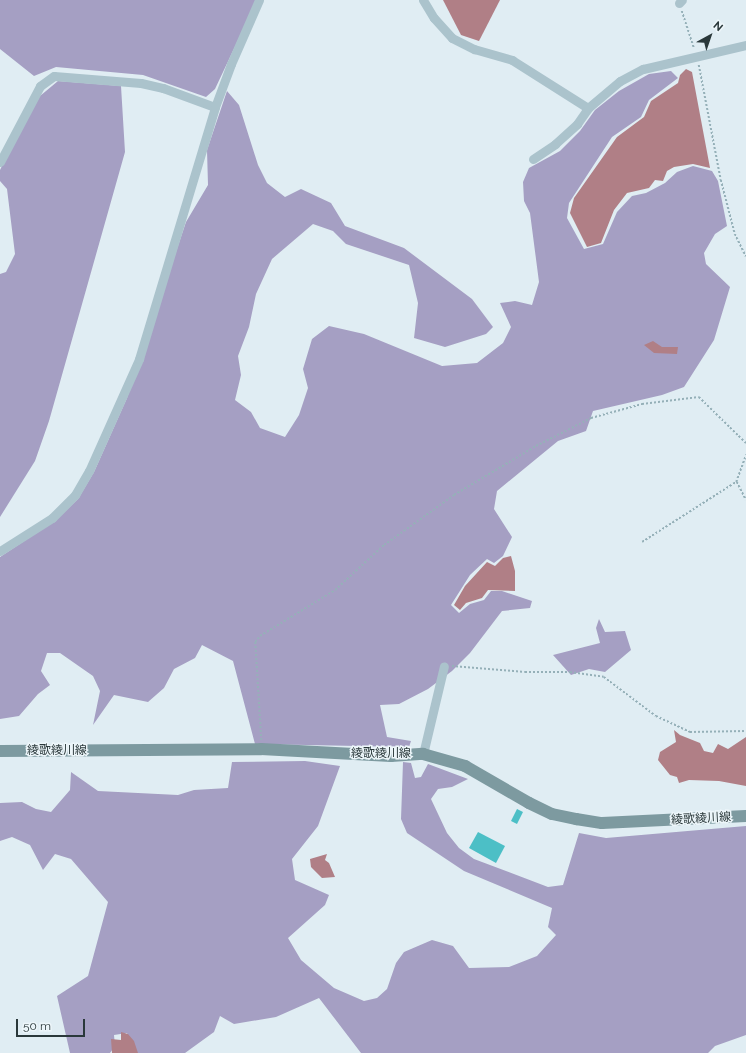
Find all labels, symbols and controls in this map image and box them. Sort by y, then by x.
north arrow [690,16,730,56]
text: N [711,19,725,34]
street label: 綾歌綾川線 [27,744,87,758]
street label: 綾歌綾川線 [351,747,411,761]
street label: 綾歌綾川線 [671,810,731,828]
scale bar [18,1011,87,1037]
text: 50 m [23,1019,51,1033]

